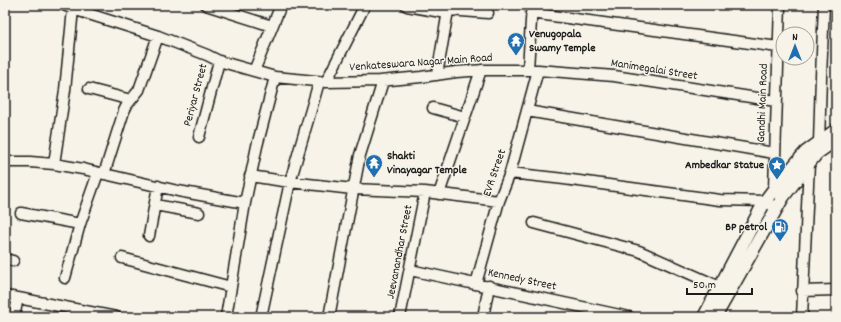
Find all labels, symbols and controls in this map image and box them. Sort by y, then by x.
place label: Venugopala Swamy Temple [529,26,596,57]
north arrow [775,26,815,66]
text: N [792,30,798,46]
temple icon: Venugopala Swamy Temple [506,31,526,56]
street label: Venkateswara Nagar Main Road [349,50,493,76]
street label: Manimegalai Street [610,55,699,85]
street label: Periyar Street [179,61,213,128]
street label: Gandhi Main Road [753,63,773,143]
street label: EVR Street [479,147,511,199]
place label: Shakti Vinayagar Temple [387,148,467,179]
temple icon: Shakti Vinayagar Temple [364,153,384,178]
place icon: Ambedkar Statue [767,155,787,180]
place label: Ambedkar Statue [685,157,765,174]
street label: Jeevanandhar Street [383,203,418,300]
fuel station icon: BP petrol [770,217,790,242]
place label: BP petrol [725,219,767,236]
street label: Kennedy Street [486,264,558,296]
scale bar [687,270,752,296]
text: 50 m [693,277,716,294]

